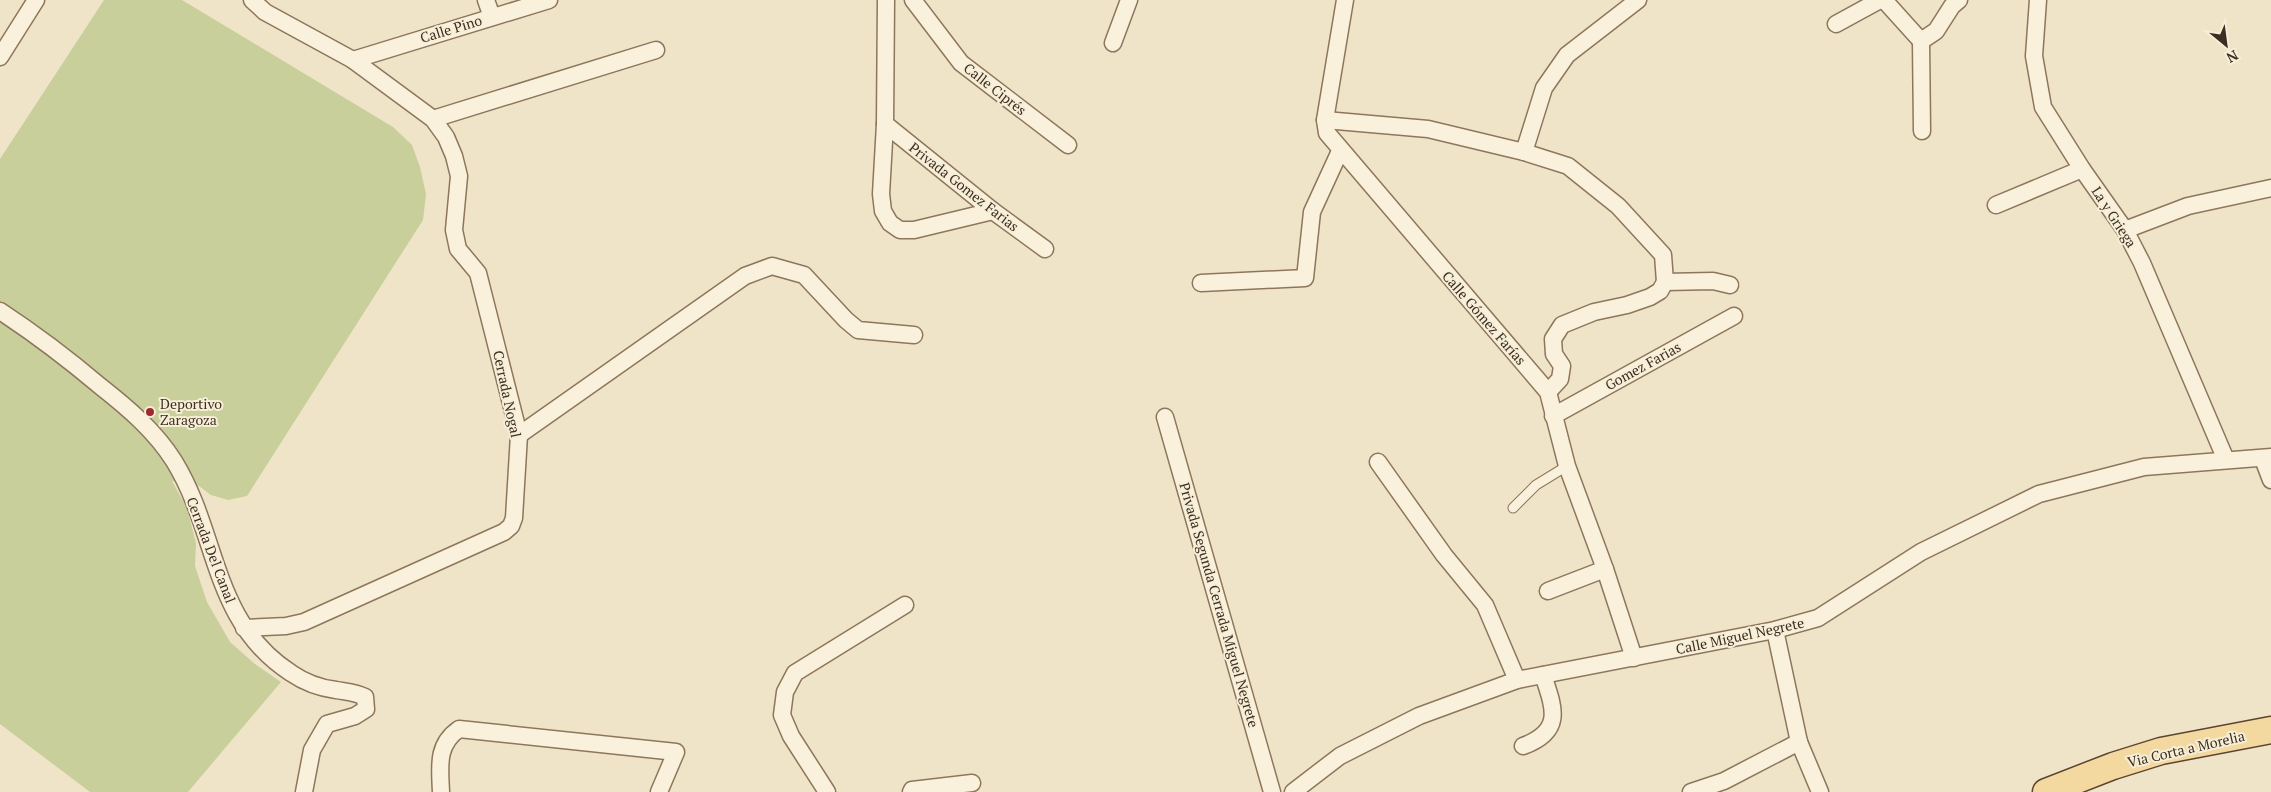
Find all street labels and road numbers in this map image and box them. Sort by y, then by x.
street label: Calle Pino [418,10,484,47]
street label: Calle Ciprés [960,58,1031,119]
street label: Privada Gomez Farias [906,138,1023,235]
street label: La y Griega [2088,182,2141,251]
street label: Calle Gómez Farías [1438,267,1531,369]
street label: Gomez Farias [1601,337,1684,394]
street label: Cerrada Nogal [489,349,526,439]
street label: Privada Segunda Cerrada Miguel Negrete [1175,480,1264,730]
street label: Cerrada Del Canal [183,494,240,606]
street label: Calle Miguel Negrete [1674,613,1806,658]
street label: Via Corta a Morelia [2125,726,2246,771]

